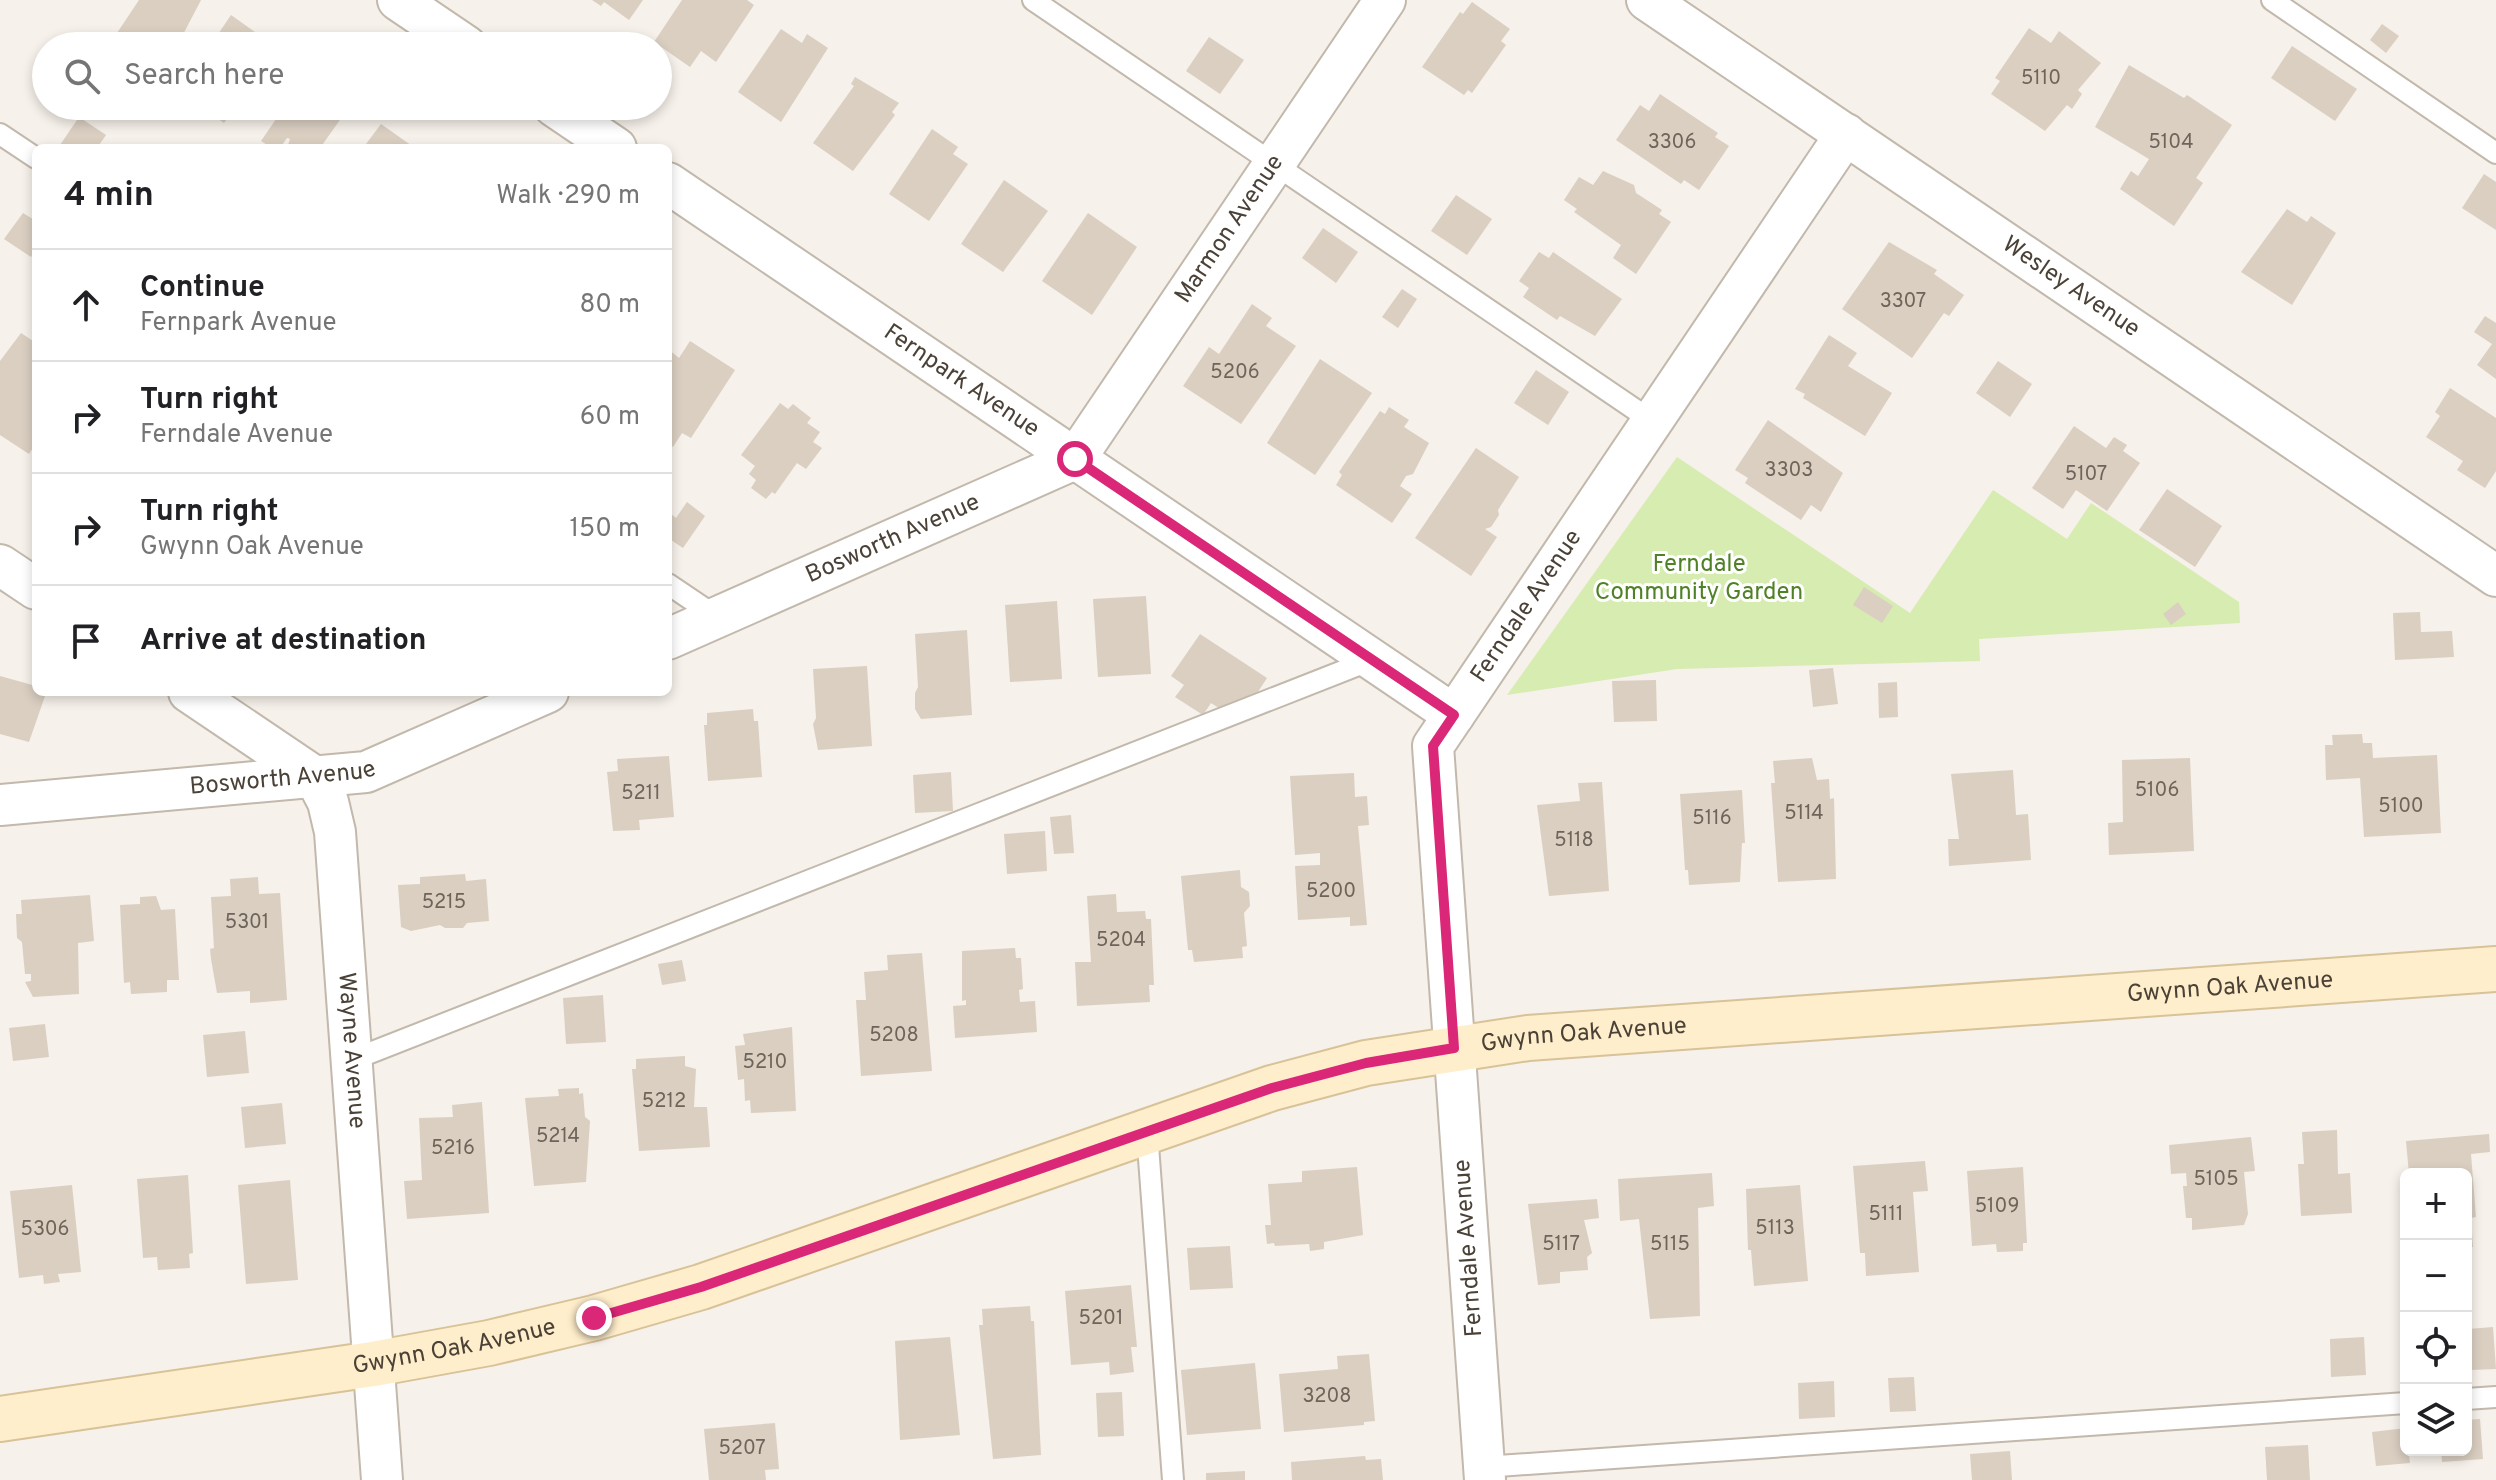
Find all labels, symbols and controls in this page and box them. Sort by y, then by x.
search box [32,32,672,120]
icon: search [60,54,104,98]
text: Search here [124,58,284,95]
house number: 5110 [2021,66,2061,92]
house number: 3306 [1648,130,1696,156]
house number: 5104 [2148,130,2194,156]
street label: Marmon Avenue [1169,149,1291,310]
text: 4 min [64,175,154,218]
text: Walk · 290 m [496,180,640,213]
street label: Wesley Avenue [1996,230,2145,345]
text: Continue [140,270,265,307]
icon: ahead [64,283,108,327]
text: 80 m [580,289,640,322]
house number: 3307 [1880,289,1926,315]
text: Fernpark Avenue [140,307,337,340]
street label: Fernpark Avenue [878,318,1045,445]
house number: 5206 [1210,360,1260,386]
text: Turn right [140,382,278,419]
icon: right [64,395,108,439]
text: 60 m [580,401,640,434]
text: Ferndale Avenue [140,419,333,452]
route start [1057,441,1093,477]
house number: 3303 [1765,458,1813,484]
house number: 5107 [2065,462,2107,488]
street label: Bosworth Avenue [801,488,985,591]
text: Turn right [140,494,278,531]
icon: right [64,507,108,551]
text: 150 m [569,513,640,546]
street label: Ferndale Avenue [1465,524,1589,689]
text: Gwynn Oak Avenue [140,531,364,564]
park label: Ferndale Community Garden [1595,550,1803,608]
icon: arrive [64,619,108,663]
text: Arrive at destination [140,623,426,660]
street label: Bosworth Avenue [188,754,381,803]
house number: 5106 [2135,778,2179,804]
house number: 5211 [621,781,661,807]
house number: 5100 [2378,794,2424,820]
house number: 5114 [1784,801,1824,827]
house number: 5116 [1692,806,1732,832]
house number: 5118 [1554,828,1594,854]
house number: 5200 [1306,879,1356,905]
house number: 5215 [422,890,466,916]
house number: 5301 [225,910,269,936]
house number: 5204 [1096,928,1146,954]
street label: Gwynn Oak Avenue [2126,966,2334,1010]
street label: Wayne Avenue [330,971,371,1130]
street label: Gwynn Oak Avenue [1479,1012,1688,1060]
house number: 5208 [869,1023,919,1049]
house number: 5210 [743,1050,787,1076]
house number: 5212 [642,1089,686,1115]
house number: 5214 [536,1124,580,1150]
house number: 5216 [431,1136,475,1162]
street label: Ferndale Avenue [1448,1158,1490,1338]
house number: 5105 [2193,1167,2239,1193]
map controls [2400,1168,2472,1456]
button: + [2400,1168,2472,1240]
house number: 5109 [1975,1194,2019,1220]
house number: 5111 [1869,1202,1903,1228]
house number: 5113 [1755,1216,1795,1242]
house number: 5306 [20,1217,70,1243]
house number: 5117 [1542,1232,1580,1258]
house number: 5115 [1650,1232,1690,1258]
button: − [2400,1240,2472,1312]
route end [576,1300,612,1336]
house number: 5201 [1079,1306,1123,1332]
button: locate [2400,1312,2472,1384]
street label: Gwynn Oak Avenue [351,1313,559,1382]
house number: 3208 [1303,1384,1351,1410]
button: layers [2400,1384,2472,1456]
house number: 5207 [718,1436,766,1462]

